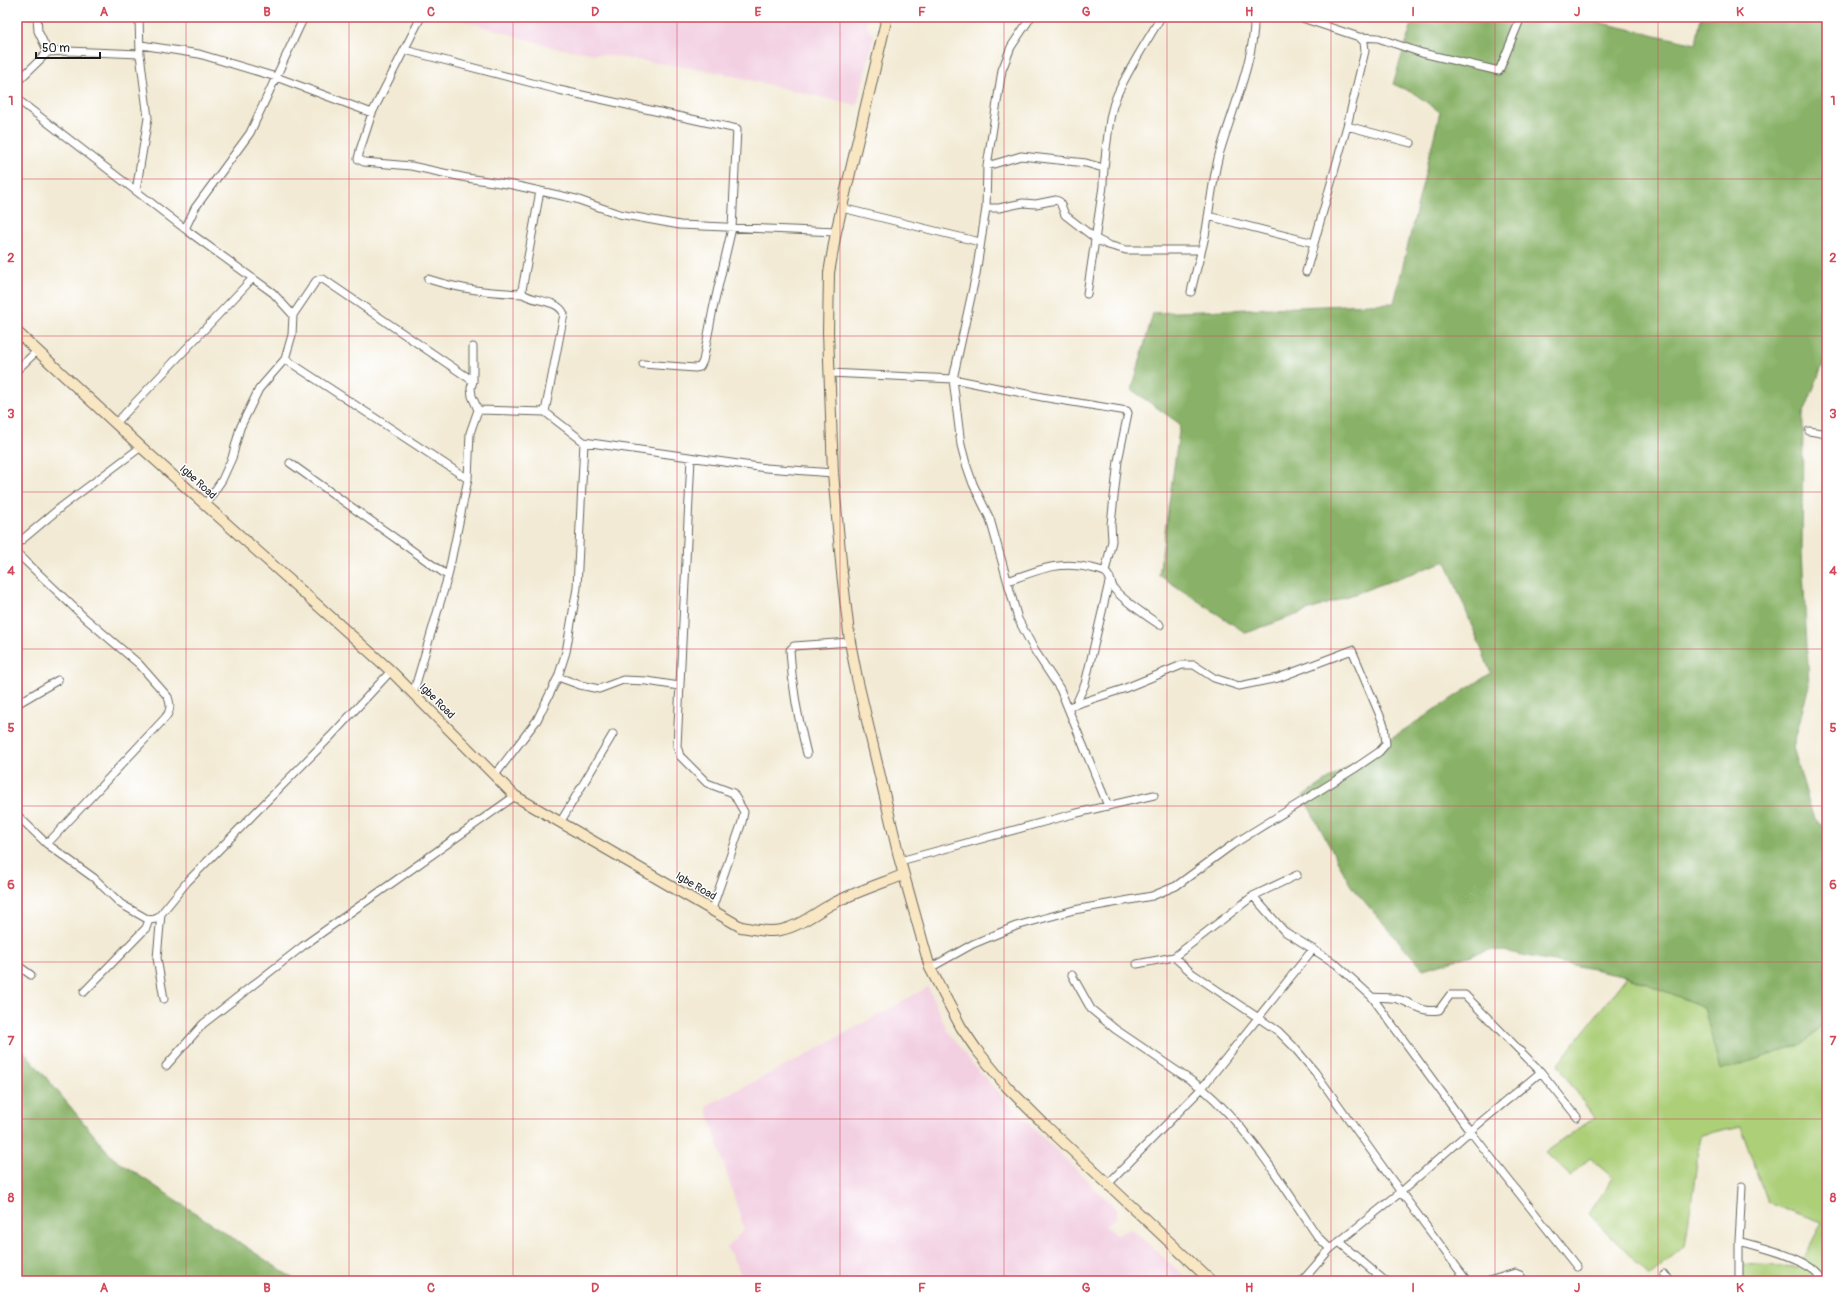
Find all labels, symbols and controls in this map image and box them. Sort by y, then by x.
text: A [100,4,109,20]
text: B [263,4,271,20]
text: C [427,4,435,20]
text: D [591,4,599,20]
text: E [755,4,762,20]
text: F [918,4,926,20]
text: G [1082,4,1091,20]
text: H [1245,4,1253,20]
text: I [1411,4,1415,20]
text: J [1574,4,1580,20]
text: K [1736,4,1744,20]
scale bar [36,34,100,60]
text: 50 m [42,41,70,56]
text: 1 [8,93,14,109]
text: 1 [1830,93,1836,109]
text: 2 [7,250,15,266]
text: 2 [1829,250,1837,266]
text: 3 [7,406,15,422]
text: 3 [1829,406,1837,422]
street label: Igbe Road [177,462,219,502]
text: 4 [7,563,15,579]
text: 4 [1829,563,1837,579]
street label: Igbe Road [417,681,457,721]
text: 5 [7,720,15,736]
text: 5 [1829,720,1837,736]
street label: Igbe Road [673,869,719,903]
text: 6 [7,877,15,893]
text: 6 [1829,877,1837,893]
text: 7 [8,1033,15,1049]
text: 7 [1830,1033,1837,1049]
text: 8 [8,1190,15,1206]
text: 8 [1830,1190,1837,1206]
text: A [100,1280,109,1296]
text: B [263,1280,271,1296]
text: C [427,1280,435,1296]
text: D [591,1280,599,1296]
text: E [755,1280,762,1296]
text: F [918,1280,926,1296]
text: G [1082,1280,1091,1296]
text: H [1245,1280,1253,1296]
text: I [1411,1280,1415,1296]
text: J [1574,1280,1580,1296]
text: K [1736,1280,1744,1296]

